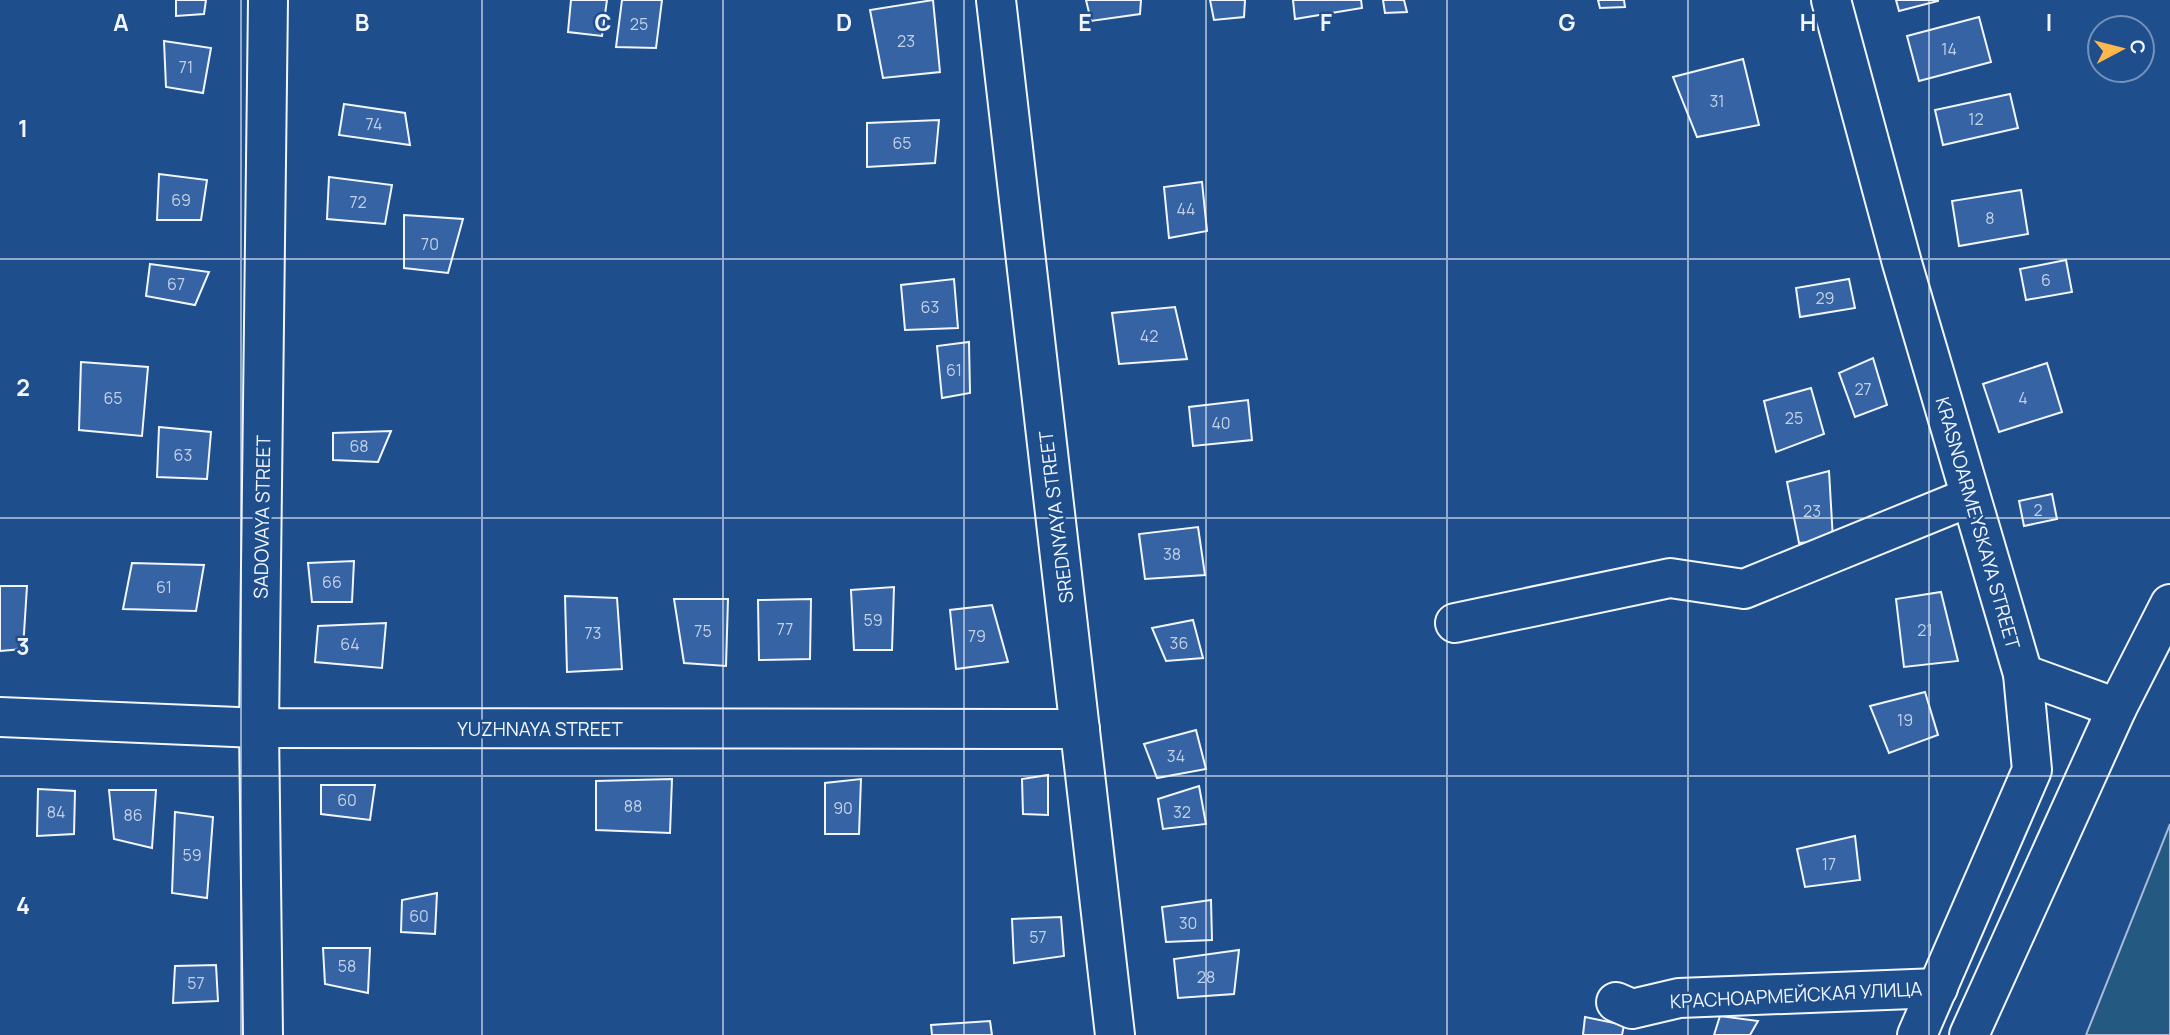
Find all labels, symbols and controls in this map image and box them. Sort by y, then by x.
text: A [113,6,129,38]
text: B [355,6,369,38]
text: C [595,6,612,38]
text: D [836,6,852,38]
text: E [1078,6,1092,38]
text: F [1320,6,1332,38]
text: G [1559,6,1576,38]
text: H [1800,6,1816,38]
text: I [2046,6,2052,38]
house number: 25 [630,13,648,35]
north arrow [2086,14,2156,84]
house number: 23 [897,30,915,52]
house number: 14 [1941,38,1957,60]
text: С [2124,38,2152,55]
house number: 71 [179,56,193,78]
house number: 31 [1709,90,1725,112]
house number: 12 [1968,108,1984,130]
text: 1 [18,112,28,144]
house number: 74 [366,113,382,135]
house number: 65 [892,132,912,154]
house number: 69 [171,189,191,211]
house number: 72 [349,191,367,213]
house number: 44 [1176,198,1196,220]
house number: 8 [1985,207,1995,229]
house number: 70 [421,233,439,255]
house number: 6 [2041,269,2051,291]
house number: 67 [167,273,185,295]
house number: 29 [1815,287,1835,309]
house number: 63 [921,296,939,318]
house number: 42 [1140,325,1158,347]
house number: 61 [946,359,962,381]
text: 2 [16,371,30,403]
house number: 27 [1854,378,1872,400]
house number: 65 [103,387,123,409]
house number: 4 [2018,387,2028,409]
street label: KRASNOARMEYSKAYA STREET [1930,394,2027,653]
house number: 25 [1785,407,1803,429]
house number: 40 [1211,412,1231,434]
street label: SREDNYAYA STREET [1032,429,1079,605]
street label: SADOVAYA STREET [248,434,276,599]
house number: 68 [349,435,369,457]
house number: 63 [174,444,192,466]
house number: 2 [2033,499,2043,521]
house number: 23 [1803,500,1821,522]
house number: 38 [1163,543,1181,565]
house number: 66 [322,571,342,593]
house number: 61 [156,576,172,598]
house number: 59 [863,609,883,631]
house number: 77 [777,618,793,640]
house number: 21 [1917,619,1933,641]
house number: 75 [694,620,712,642]
house number: 73 [585,622,601,644]
house number: 79 [968,625,986,647]
text: 3 [16,630,30,662]
house number: 36 [1170,632,1188,654]
house number: 64 [340,633,360,655]
house number: 19 [1897,709,1913,731]
street label: YUZHNAYA STREET [457,716,623,742]
house number: 34 [1167,745,1185,767]
house number: 60 [337,789,357,811]
house number: 88 [624,795,642,817]
house number: 90 [833,797,853,819]
house number: 84 [47,801,65,823]
house number: 32 [1173,801,1191,823]
house number: 86 [123,804,143,826]
house number: 59 [182,844,202,866]
house number: 17 [1822,853,1836,875]
text: 4 [16,889,30,921]
house number: 60 [409,905,429,927]
house number: 30 [1179,912,1197,934]
house number: 57 [1029,926,1047,948]
house number: 58 [338,955,356,977]
house number: 28 [1197,966,1215,988]
house number: 57 [187,972,205,994]
street label: КРАСНОАРМЕЙСКАЯ УЛИЦА [1669,975,1923,1015]

